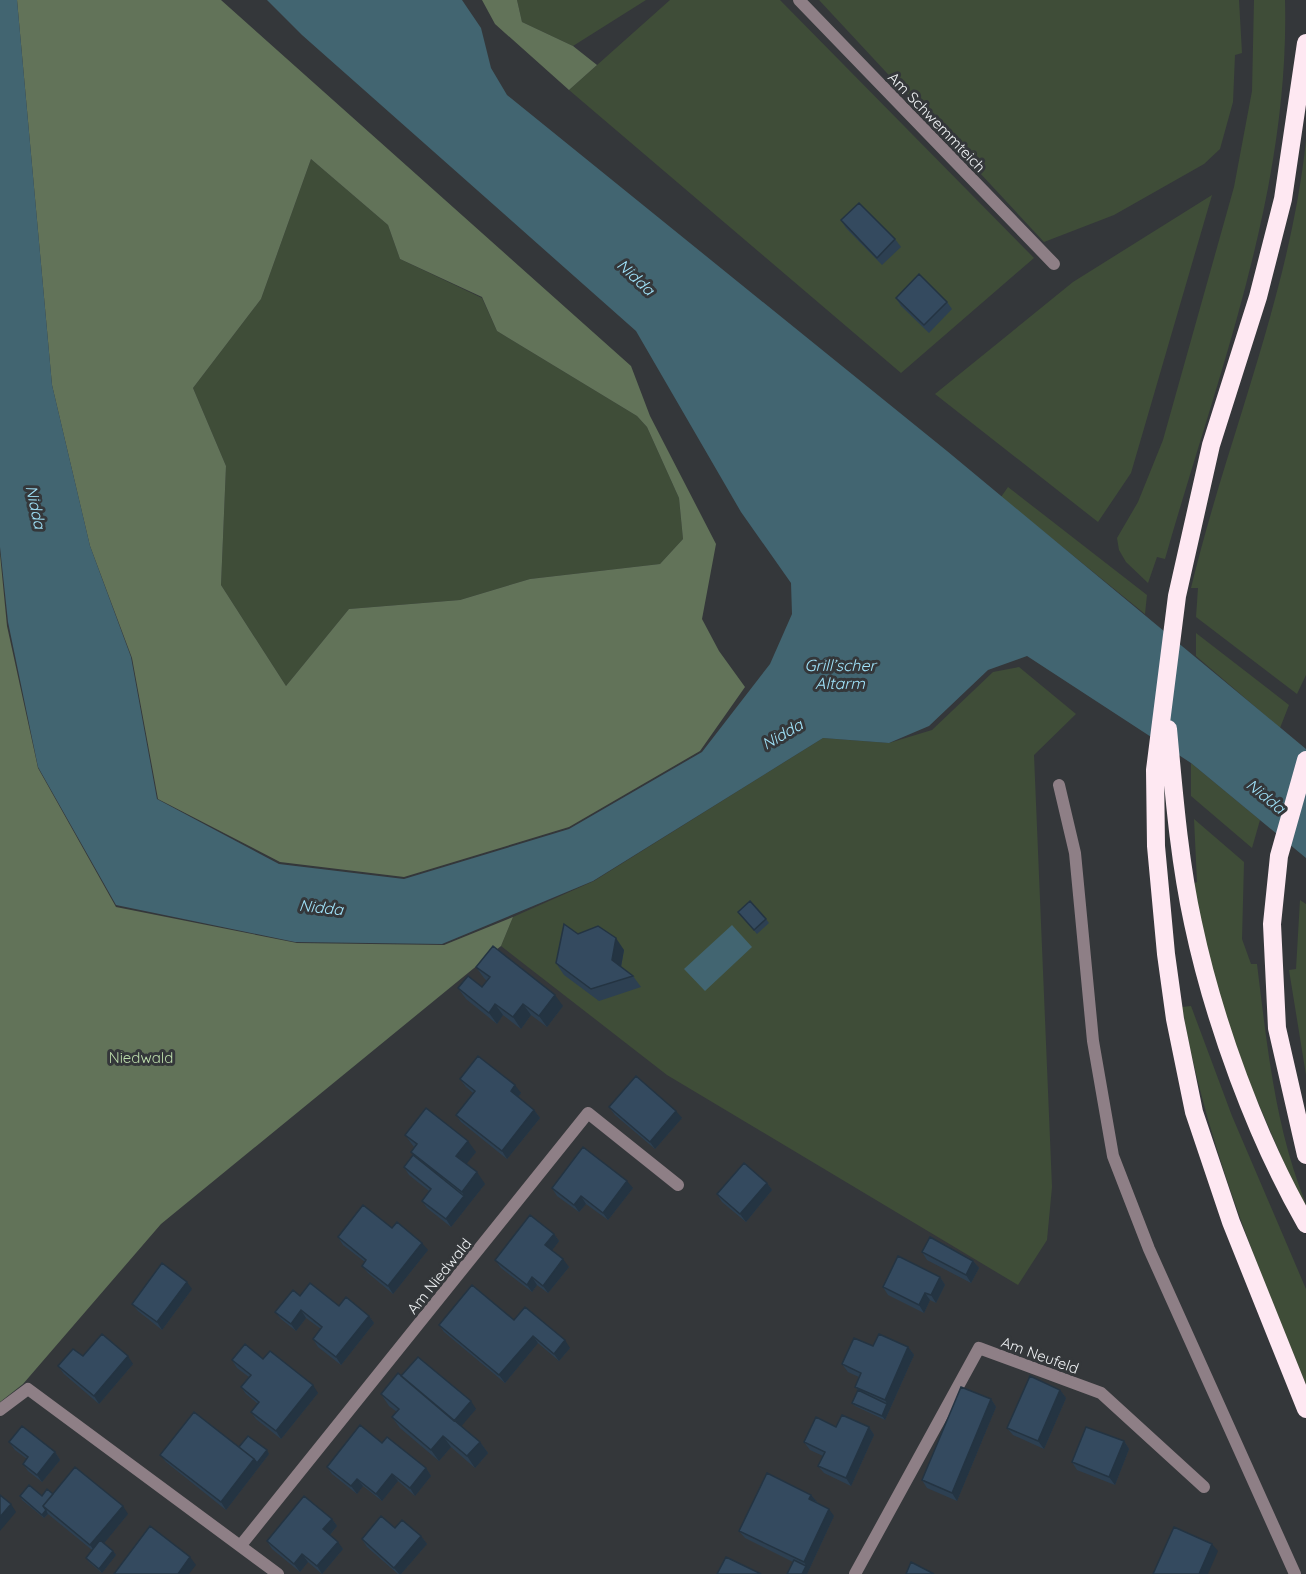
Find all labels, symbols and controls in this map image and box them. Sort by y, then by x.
street label: Am Schwemmteich [884,68,990,176]
water label: Nidda [613,255,660,300]
water label: Nidda [22,483,51,532]
water label: Grill’scher Altarm [804,655,877,693]
water label: Nidda [758,714,807,754]
water label: Nidda [1243,774,1290,818]
water label: Nidda [298,895,345,919]
park label: Niedwald [109,1048,173,1067]
street label: Am Niedwald [403,1234,475,1318]
street label: Am Neufeld [999,1332,1081,1378]

